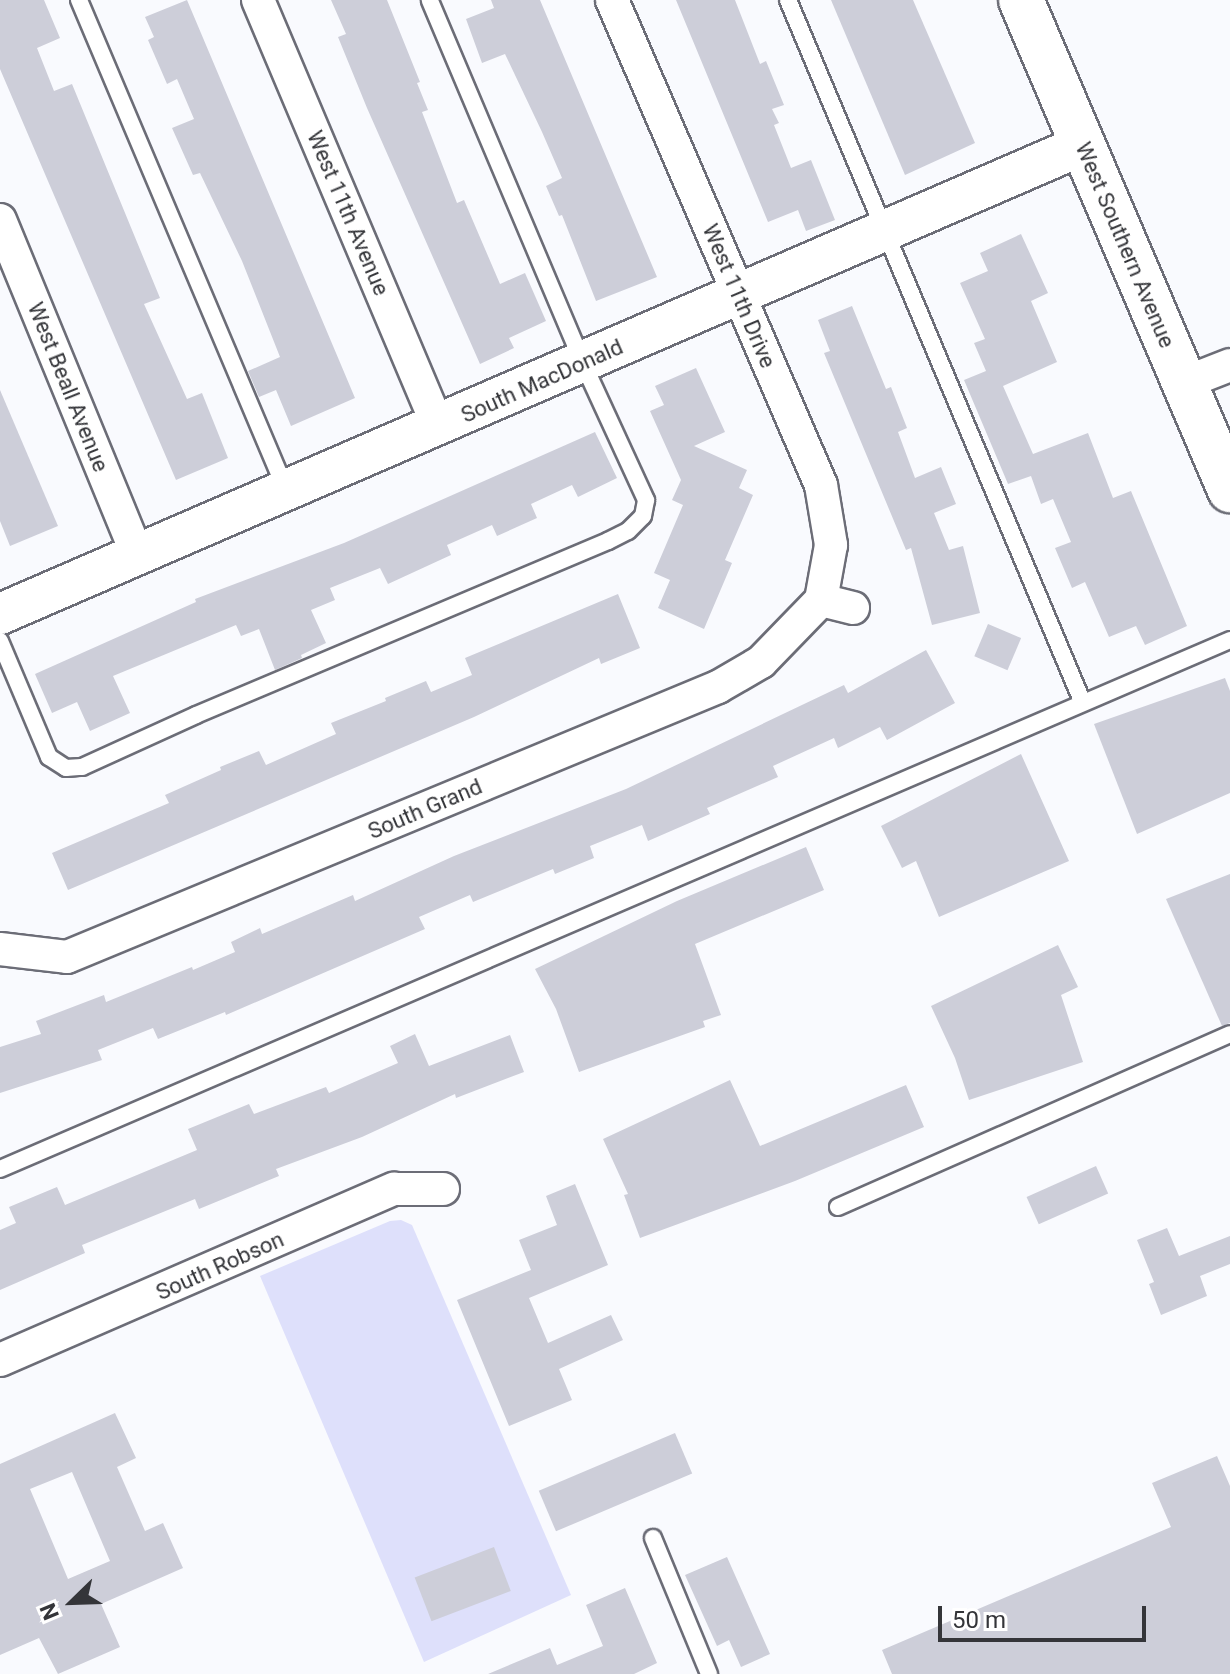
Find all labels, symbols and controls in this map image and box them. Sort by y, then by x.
street label: West 11th Avenue [301,127,395,299]
street label: West Southern Avenue [1070,138,1180,352]
street label: West 11th Drive [697,220,781,372]
street label: West Beall Avenue [22,298,114,476]
street label: South MacDonald [457,334,627,428]
street label: South Grand [364,773,486,845]
street label: South Robson [152,1226,288,1306]
north arrow [32,1562,112,1642]
scale bar [942,1590,1150,1640]
text: N [35,1600,64,1624]
text: 50 m [952,1606,1006,1634]

